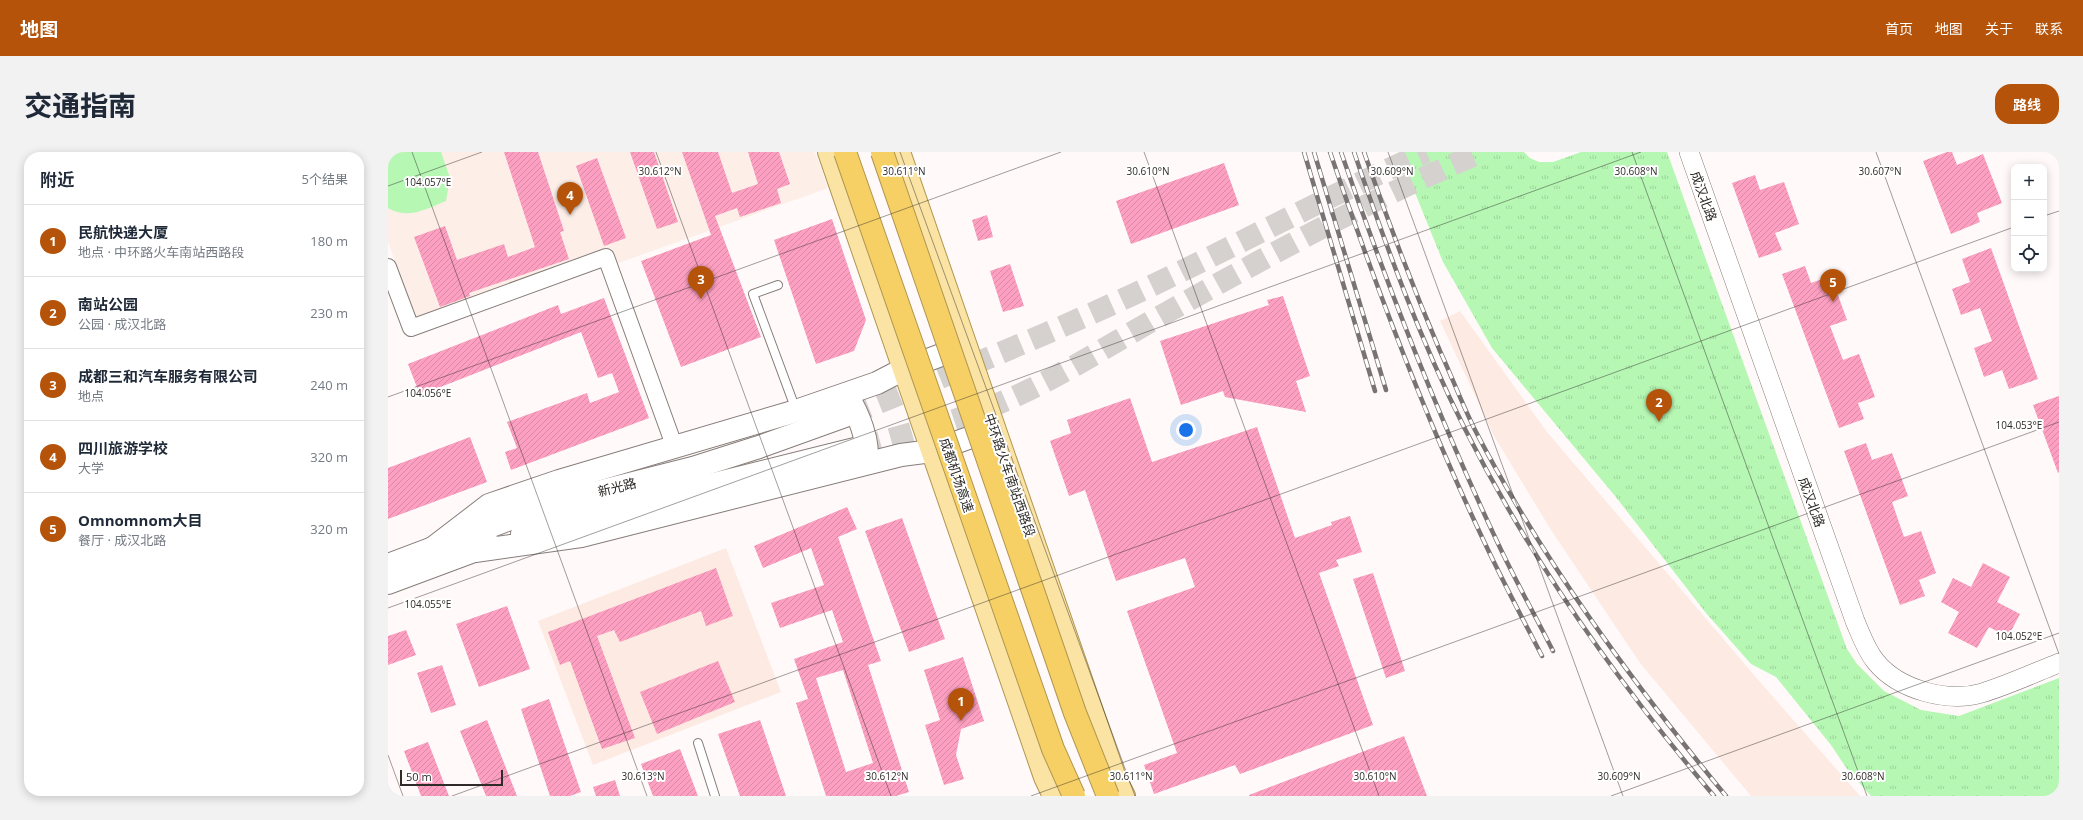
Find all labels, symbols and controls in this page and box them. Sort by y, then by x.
text: 地图 [20,16,58,42]
text: 首页 [1885,19,1913,38]
text: 地图 [1935,19,1963,38]
text: 关于 [1985,19,2013,38]
text: 联系 [2035,19,2063,38]
button: 路线 [1995,84,2059,124]
text: 交通指南 [24,86,136,124]
text: 30.612°N [638,164,682,178]
text: 30.611°N [882,164,926,178]
text: 30.610°N [1126,164,1170,178]
text: 30.609°N [1370,164,1414,178]
text: 30.608°N [1614,164,1658,178]
text: 30.607°N [1858,164,1902,178]
map controls [2011,164,2047,272]
button: + [2011,164,2047,200]
text: 附近 [40,168,74,191]
street label: 成汉北路 [1687,168,1721,224]
text: 5个结果 [302,170,348,188]
text: 104.057°E [405,175,451,189]
pin: 4 [557,182,583,215]
button: − [2011,200,2047,236]
text: 民航快递大厦 [78,222,168,242]
text: 1 [49,232,57,250]
text: 180 m [310,232,348,250]
button: locate [2011,236,2047,272]
text: 地点 · 中环路火车南站西路段 [78,243,244,261]
pin: 3 [688,266,714,299]
pin: 5 [1820,269,1846,302]
text: 南站公园 [78,294,138,314]
text: 2 [49,304,57,322]
text: 230 m [310,304,348,322]
text: 公园 · 成汉北路 [78,315,166,333]
text: 成都三和汽车服务有限公司 [78,366,258,386]
text: 3 [49,376,57,394]
text: 240 m [310,376,348,394]
text: 104.056°E [405,386,451,400]
text: 地点 [78,387,104,405]
pin: 2 [1646,389,1672,422]
street label: 中环路火车南站西路段 [980,411,1040,539]
text: 104.053°E [1996,418,2042,432]
your location [1176,420,1196,440]
street label: 成都机场高速 [936,435,978,515]
text: 四川旅游学校 [78,438,168,458]
text: 4 [49,448,57,466]
text: 320 m [310,448,348,466]
text: 大学 [78,459,104,477]
street label: 新光路 [596,474,638,500]
street label: 成汉北路 [1795,474,1829,530]
text: Omnomnom大目 [78,510,202,530]
text: 5 [49,520,57,538]
text: 320 m [310,520,348,538]
text: 餐厅 · 成汉北路 [78,531,166,549]
text: 104.055°E [405,597,451,611]
text: 104.052°E [1996,629,2042,643]
pin: 1 [948,688,974,721]
scale bar [400,768,503,787]
text: 50 m [406,769,432,784]
text: 30.613°N [621,769,665,783]
text: 30.612°N [865,769,909,783]
text: 30.611°N [1109,769,1153,783]
text: 30.610°N [1353,769,1397,783]
text: 30.609°N [1597,769,1641,783]
text: 30.608°N [1841,769,1885,783]

